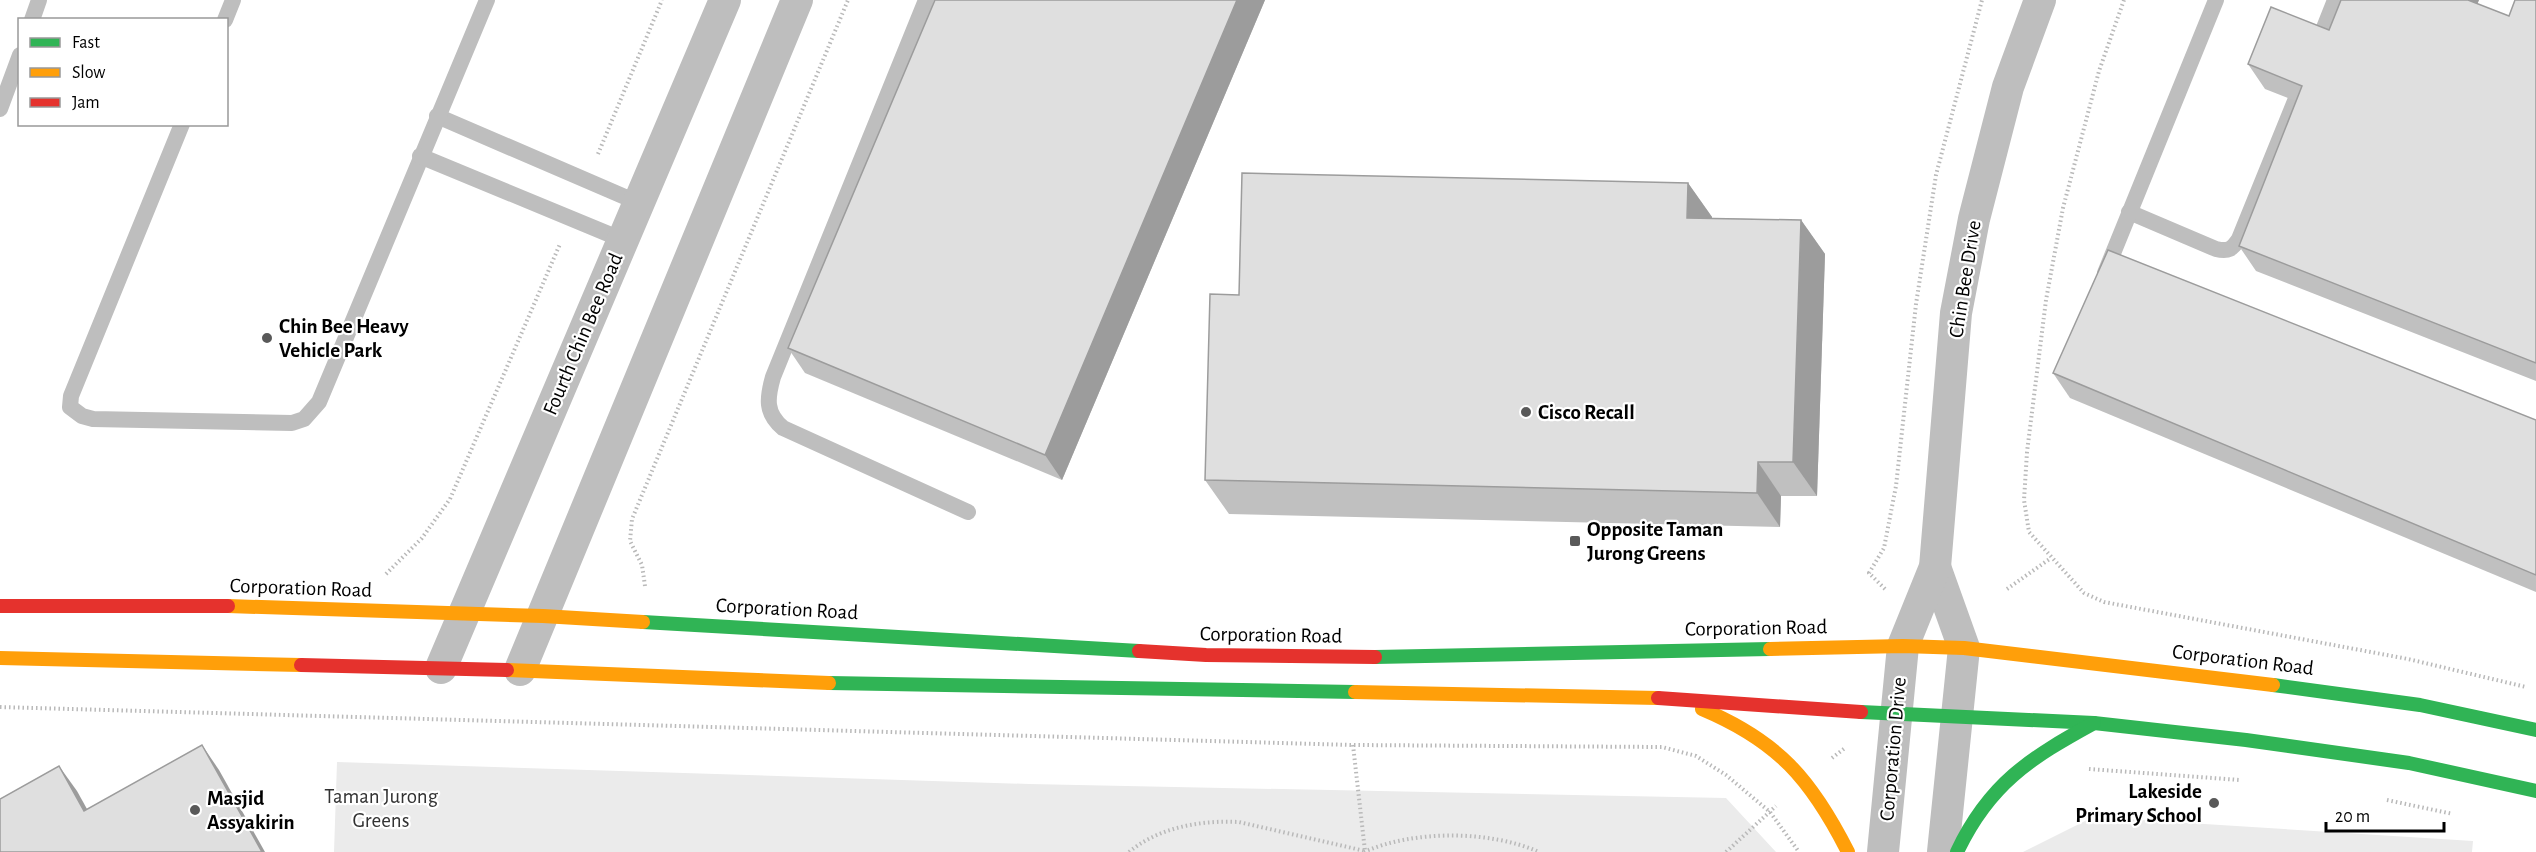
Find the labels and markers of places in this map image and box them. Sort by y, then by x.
place label: Chin Bee Heavy Vehicle Park [279,316,409,361]
marker: Chin Bee Heavy Vehicle Park [260,331,274,345]
place label: Cisco Recall [1538,402,1635,423]
marker: Cisco Recall [1519,405,1533,419]
place label: Opposite Taman Jurong Greens [1587,519,1723,564]
marker: Opposite Taman Jurong Greens [1568,534,1582,548]
place label: Lakeside Primary School [2075,781,2202,826]
place label: Masjid Assyakirin [207,788,295,833]
marker: Lakeside Primary School [2207,796,2221,810]
marker: Masjid Assyakirin [188,803,202,817]

